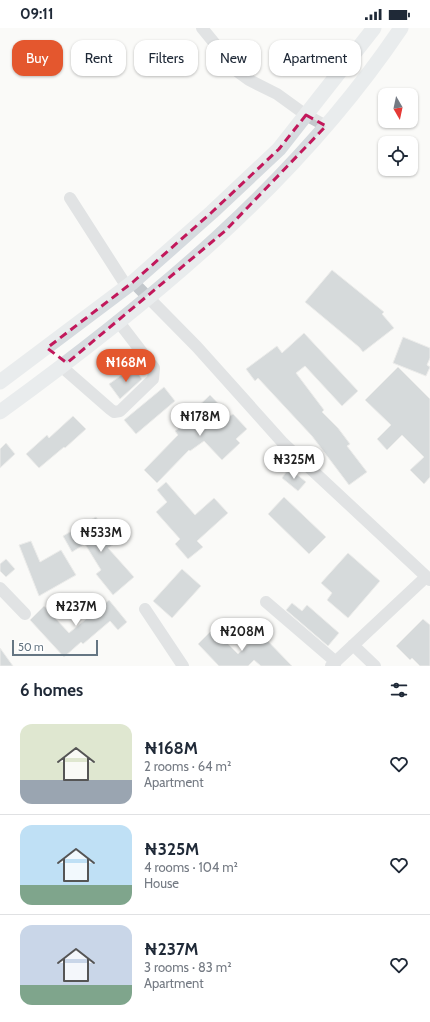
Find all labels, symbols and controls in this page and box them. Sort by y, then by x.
text: 09:11 [20,5,53,23]
chip: Buy [12,40,63,76]
chip: Rent [71,40,126,76]
chip: Filters [134,40,198,76]
chip: New [206,40,261,76]
chip: Apartment [269,40,361,76]
north arrow [378,88,418,128]
map controls [378,88,418,176]
button: locate [378,136,418,176]
pin: ₦168M [98,349,154,383]
text: ₦168M [105,354,147,370]
pin: ₦178M [172,403,228,437]
text: ₦178M [180,408,220,424]
pin: ₦325M [266,446,322,480]
text: ₦325M [273,451,315,467]
pin: ₦533M [73,519,129,553]
text: ₦533M [80,524,122,540]
pin: ₦237M [48,593,104,627]
text: ₦237M [55,598,97,614]
pin: ₦208M [214,618,270,652]
text: ₦208M [219,623,265,639]
scale bar [12,638,98,657]
text: 50 m [18,640,44,654]
icon: filters [388,679,410,701]
text: 6 homes [20,680,83,700]
text: ₦168M [144,738,198,758]
icon: home [52,740,100,788]
icon: heart [388,753,410,775]
text: 2 rooms · 64 m² [144,758,231,774]
text: Apartment [144,774,204,790]
text: ₦325M [144,839,199,859]
icon: home [52,841,100,889]
icon: heart [388,854,410,876]
text: 4 rooms · 104 m² [144,859,238,875]
text: House [144,875,179,891]
text: ₦237M [144,939,198,959]
icon: home [52,941,100,989]
icon: heart [388,954,410,976]
text: 3 rooms · 83 m² [144,959,231,975]
text: Apartment [144,975,204,991]

